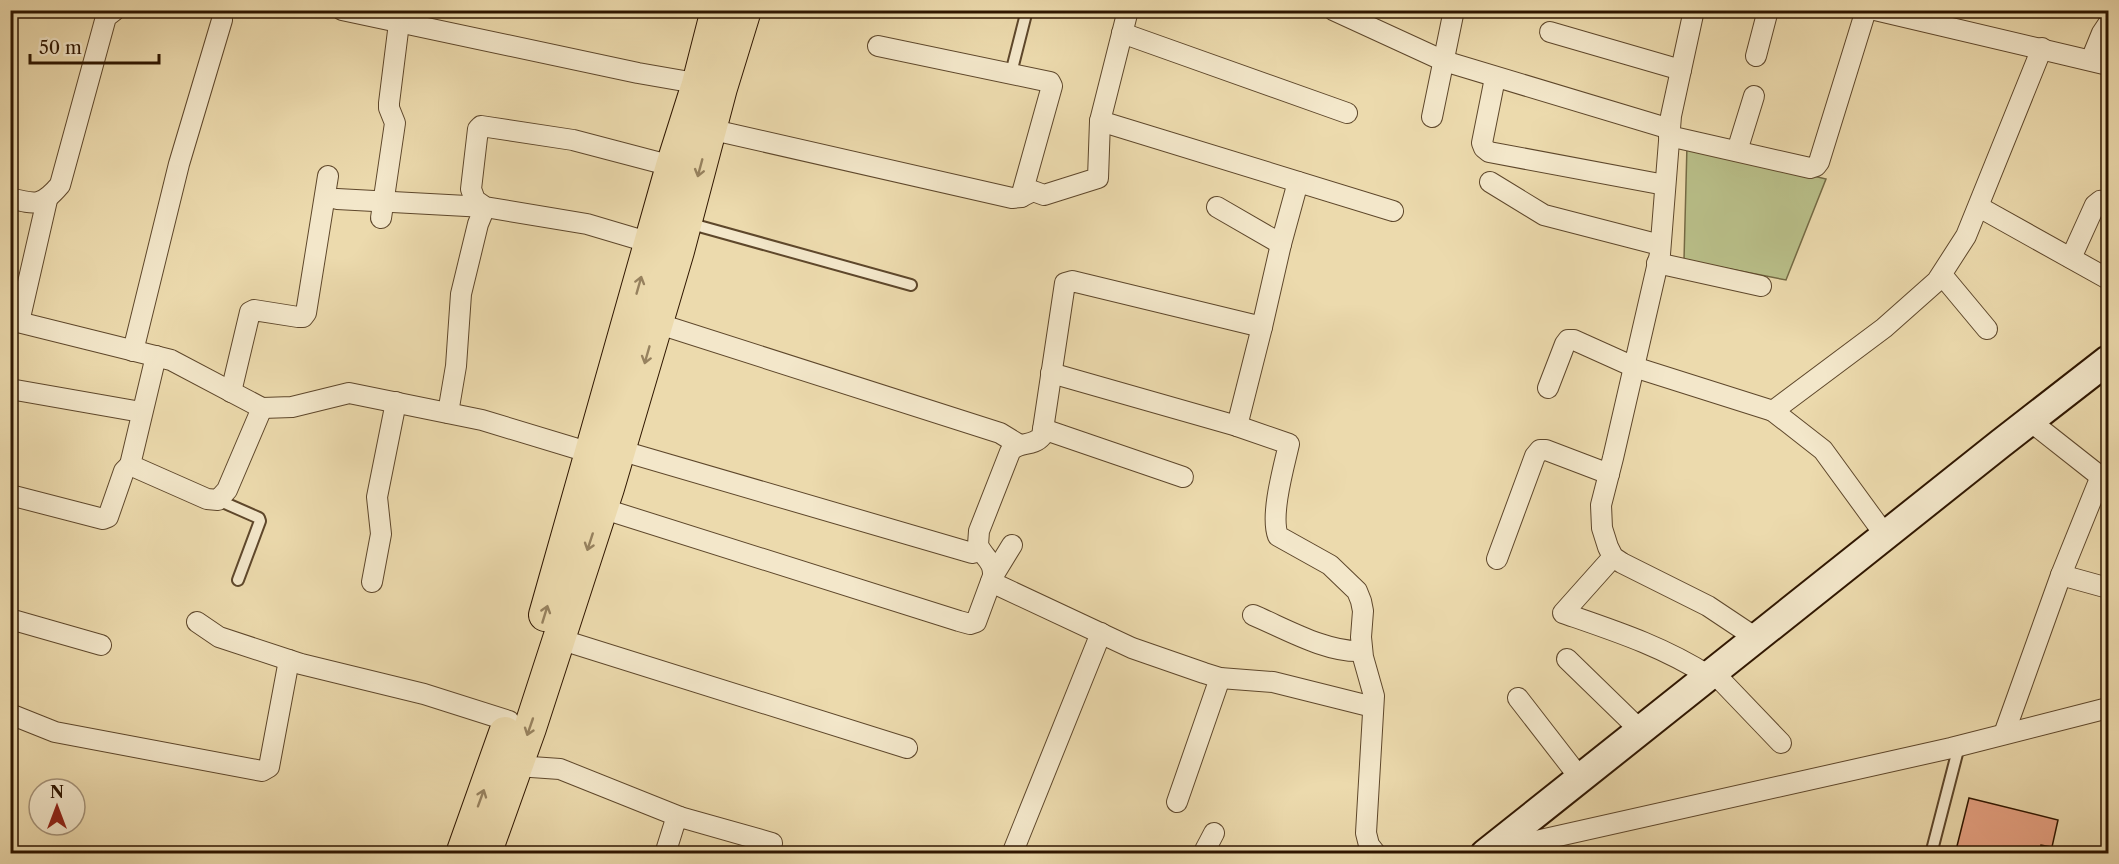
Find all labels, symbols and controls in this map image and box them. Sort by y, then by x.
scale bar [30,27,159,65]
text: 50 m [39,37,82,59]
one-way arrow [693,158,705,177]
one-way arrow [634,276,645,295]
one-way arrow [641,345,652,364]
one-way arrow [584,532,595,551]
one-way arrow [540,605,551,624]
one-way arrow [524,717,535,736]
north arrow [27,777,87,837]
text: N [50,782,64,802]
one-way arrow [477,790,488,808]

